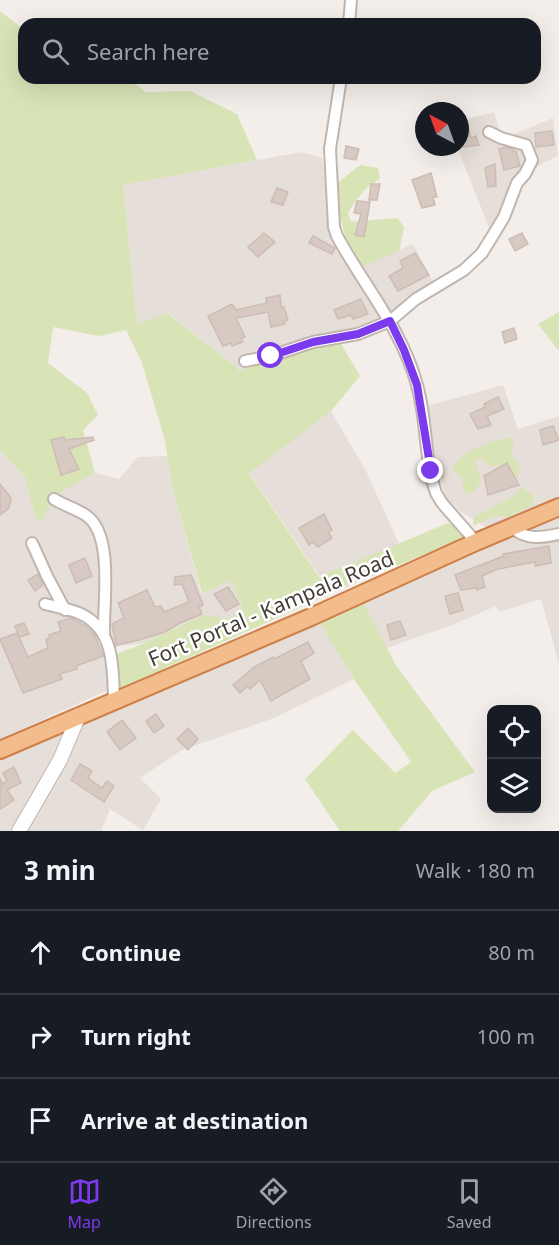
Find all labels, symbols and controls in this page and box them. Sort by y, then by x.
search box [18,18,541,84]
icon: search [39,35,72,68]
text: Search here [87,36,209,66]
north arrow [415,102,469,156]
route start [257,342,283,368]
route end [417,457,443,483]
street label: Fort Portal - Kampala Road [144,544,398,673]
map controls [487,705,541,813]
button: locate [487,705,541,759]
button: layers [487,759,541,813]
text: 3 min [24,852,96,888]
text: Walk · 180 m [416,857,535,884]
icon: ahead [24,936,57,969]
text: Continue [81,937,181,967]
text: 80 m [488,939,535,966]
icon: right [24,1020,57,1053]
text: Turn right [81,1021,191,1051]
text: 100 m [477,1023,535,1050]
icon: arrive [24,1104,57,1137]
text: Arrive at destination [81,1105,308,1135]
tab: Map [67,1175,101,1233]
tab: Directions [236,1175,312,1233]
tab: Saved [447,1175,491,1233]

